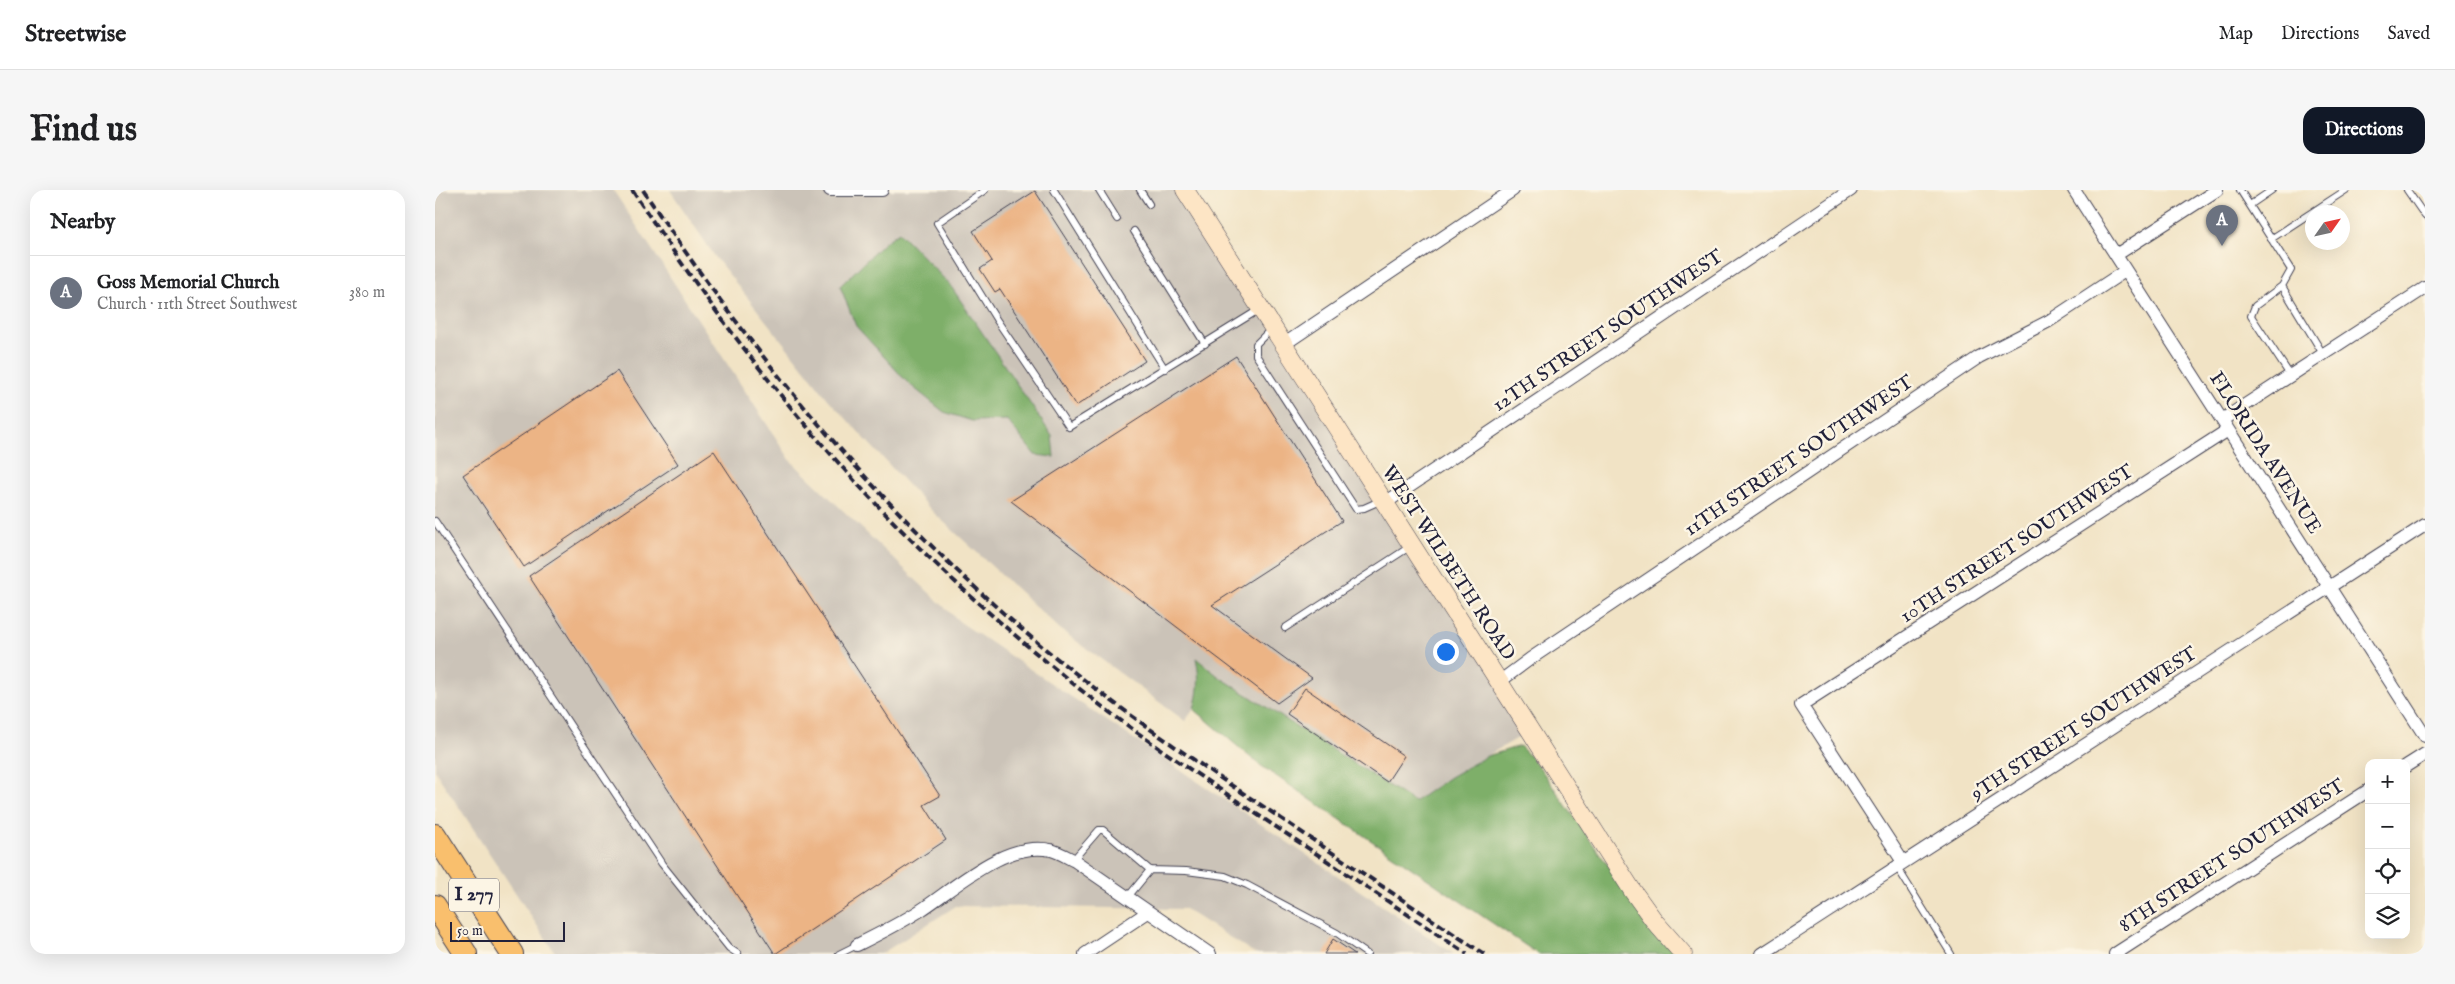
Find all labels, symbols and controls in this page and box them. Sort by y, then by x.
text: Streetwise [25,19,126,50]
text: Map [2219,23,2253,46]
text: Directions [2281,23,2359,46]
text: Saved [2387,23,2430,46]
button: Directions [2303,107,2425,154]
text: Find us [30,108,137,153]
pin: A [2206,205,2238,246]
north arrow [2305,205,2350,250]
text: Nearby [50,209,115,236]
street label: 12TH STREET SOUTHWEST [1488,244,1728,418]
text: Goss Memorial Church [97,271,279,295]
text: A [61,283,71,303]
text: 380 m [349,283,385,303]
text: Church · 11th Street Southwest [97,295,297,315]
street label: FLORIDA AVENUE [2203,367,2327,539]
street label: 11TH STREET SOUTHWEST [1680,370,1919,542]
street label: 10TH STREET SOUTHWEST [1896,459,2139,629]
street label: WEST WILBETH ROAD [1376,461,1520,665]
your location [1433,639,1459,665]
street label: 9TH STREET SOUTHWEST [1965,641,2202,807]
map controls [2365,759,2410,939]
button: + [2365,759,2410,804]
street label: 8TH STREET SOUTHWEST [2115,773,2350,938]
button: − [2365,804,2410,849]
button: locate [2365,849,2410,894]
road number: I 277 [449,878,499,912]
button: layers [2365,894,2410,939]
scale bar [450,919,565,942]
text: 50 m [457,922,483,940]

